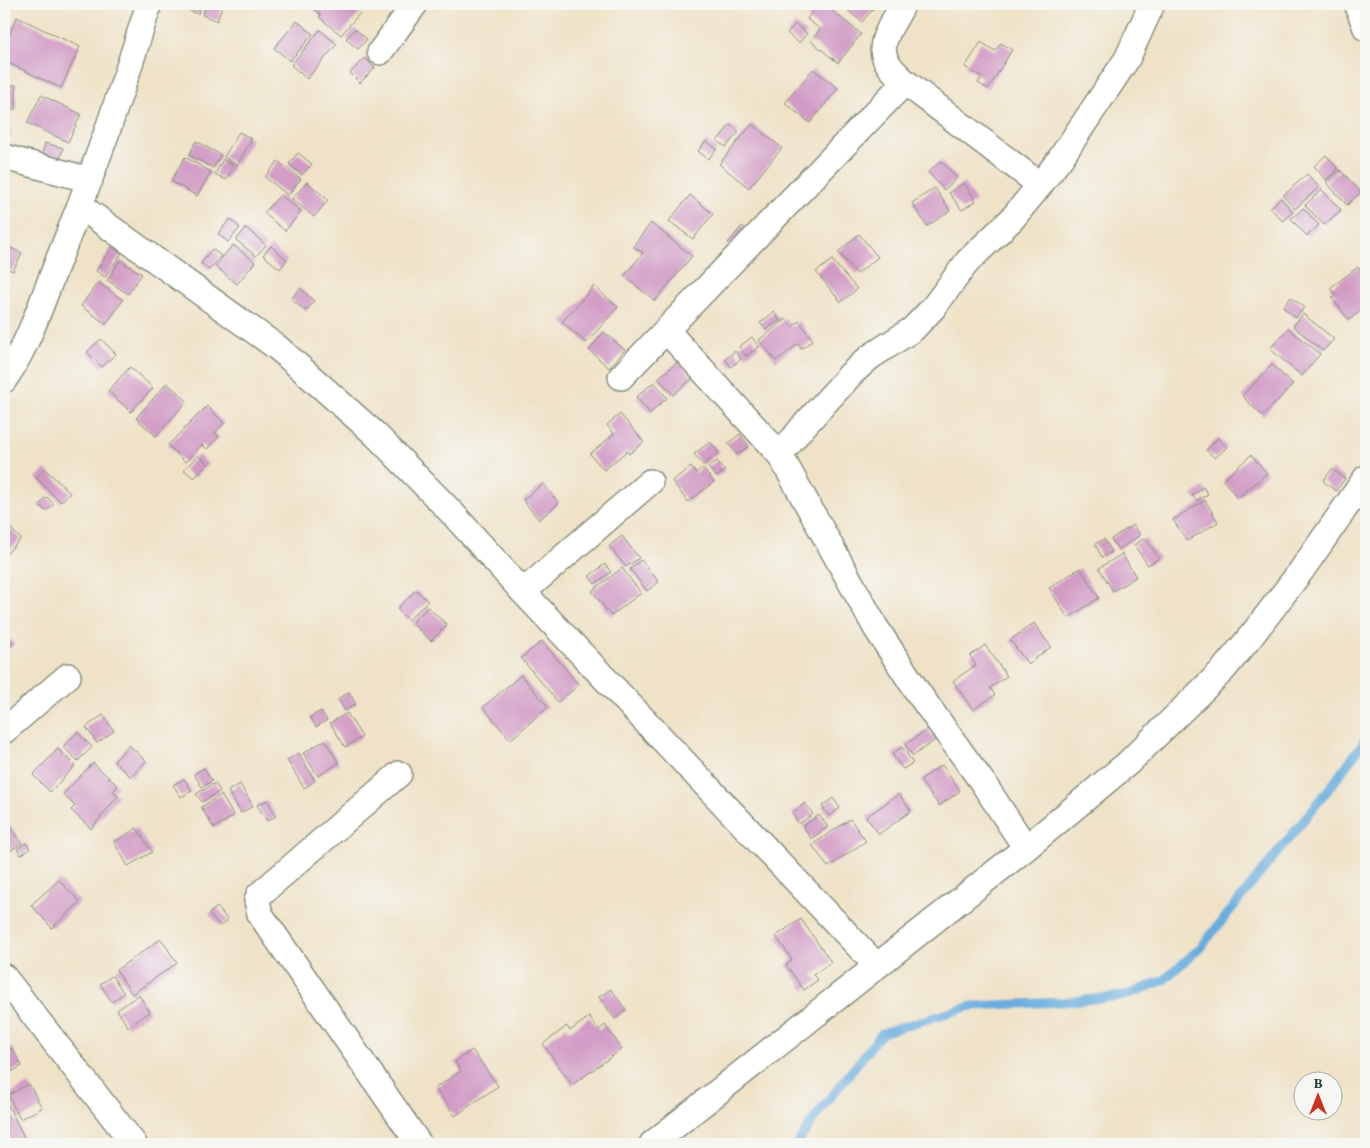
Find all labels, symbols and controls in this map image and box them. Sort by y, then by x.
north arrow [1292,1070,1342,1120]
text: B [1314,1074,1323,1092]

